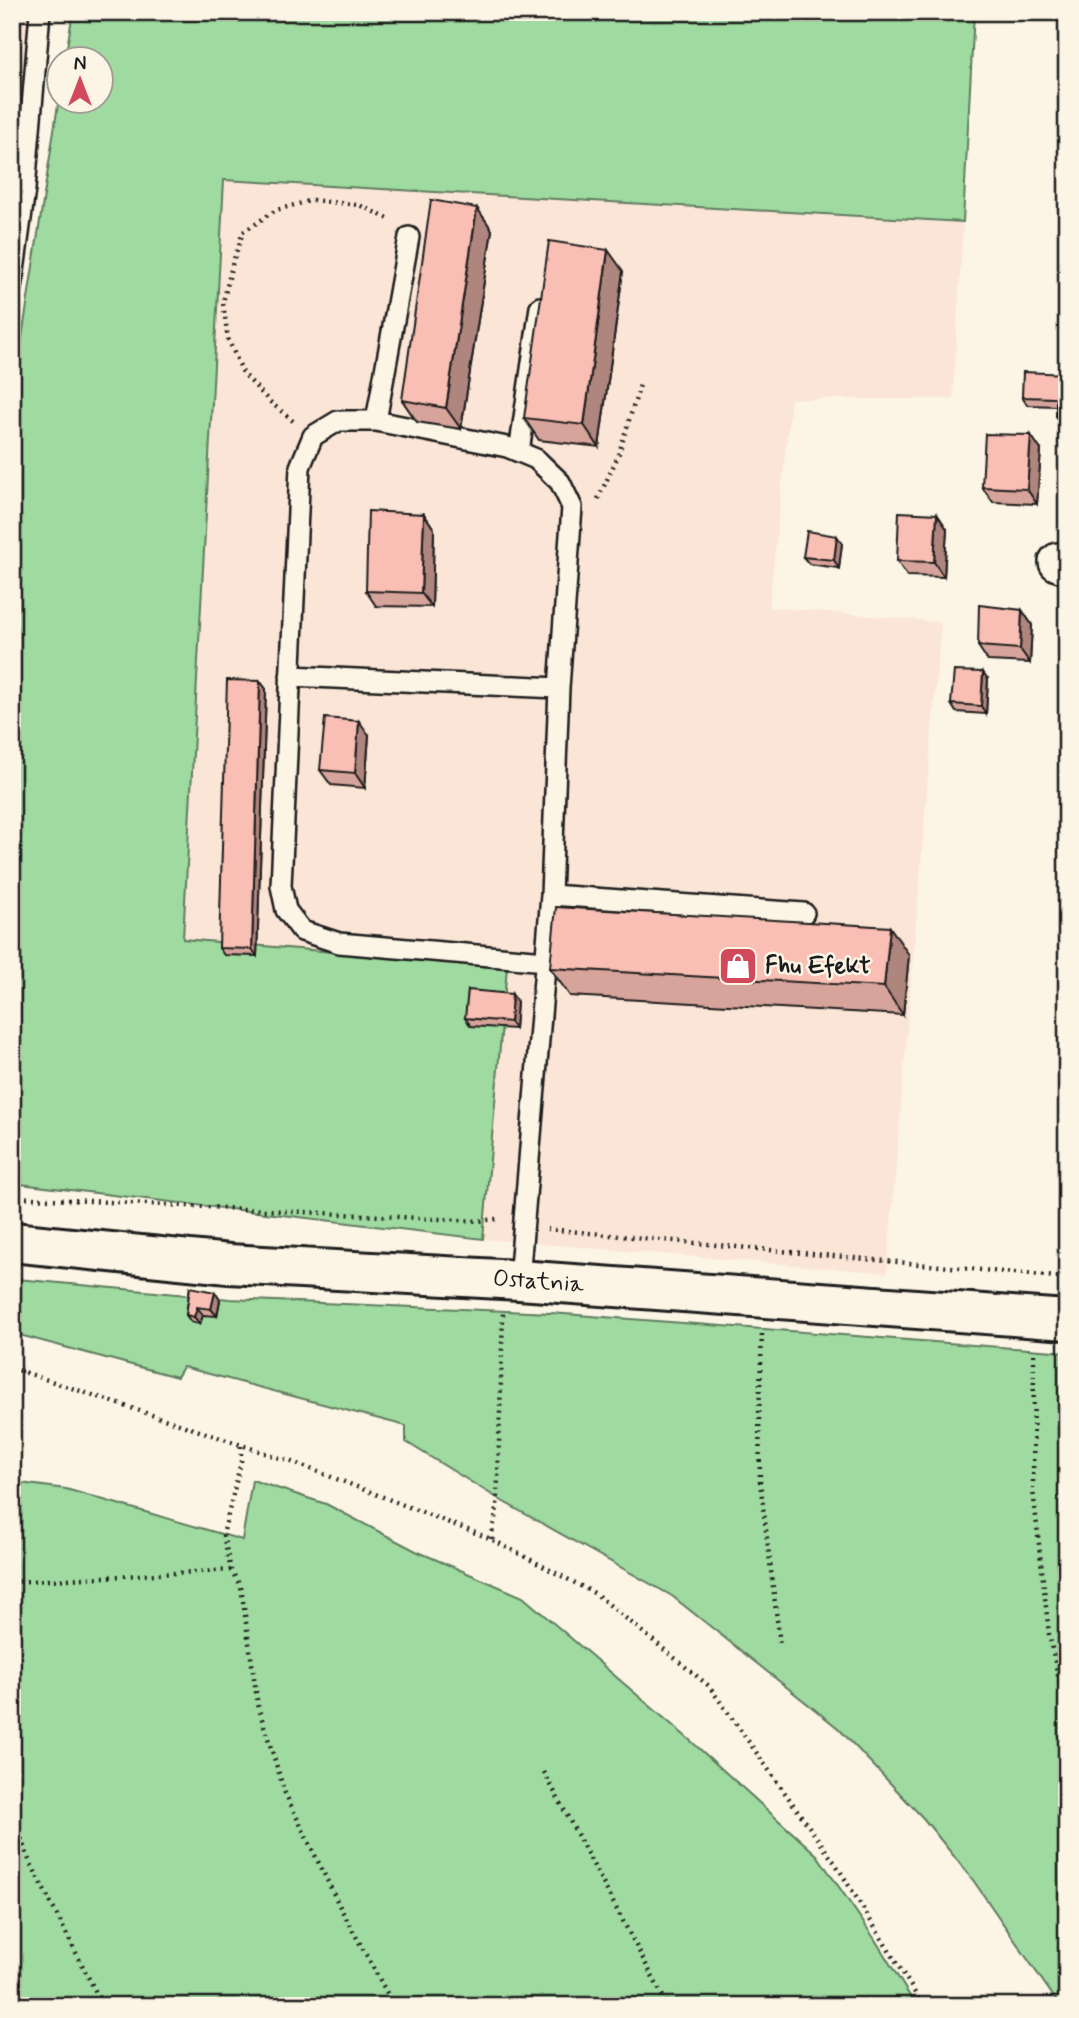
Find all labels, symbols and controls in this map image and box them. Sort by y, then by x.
north arrow [46,46,116,116]
text: N [74,52,86,77]
shop icon: Fhu Efekt [717,945,759,987]
place label: Fhu Efekt [765,951,871,982]
street label: Ostatnia [492,1263,586,1300]

